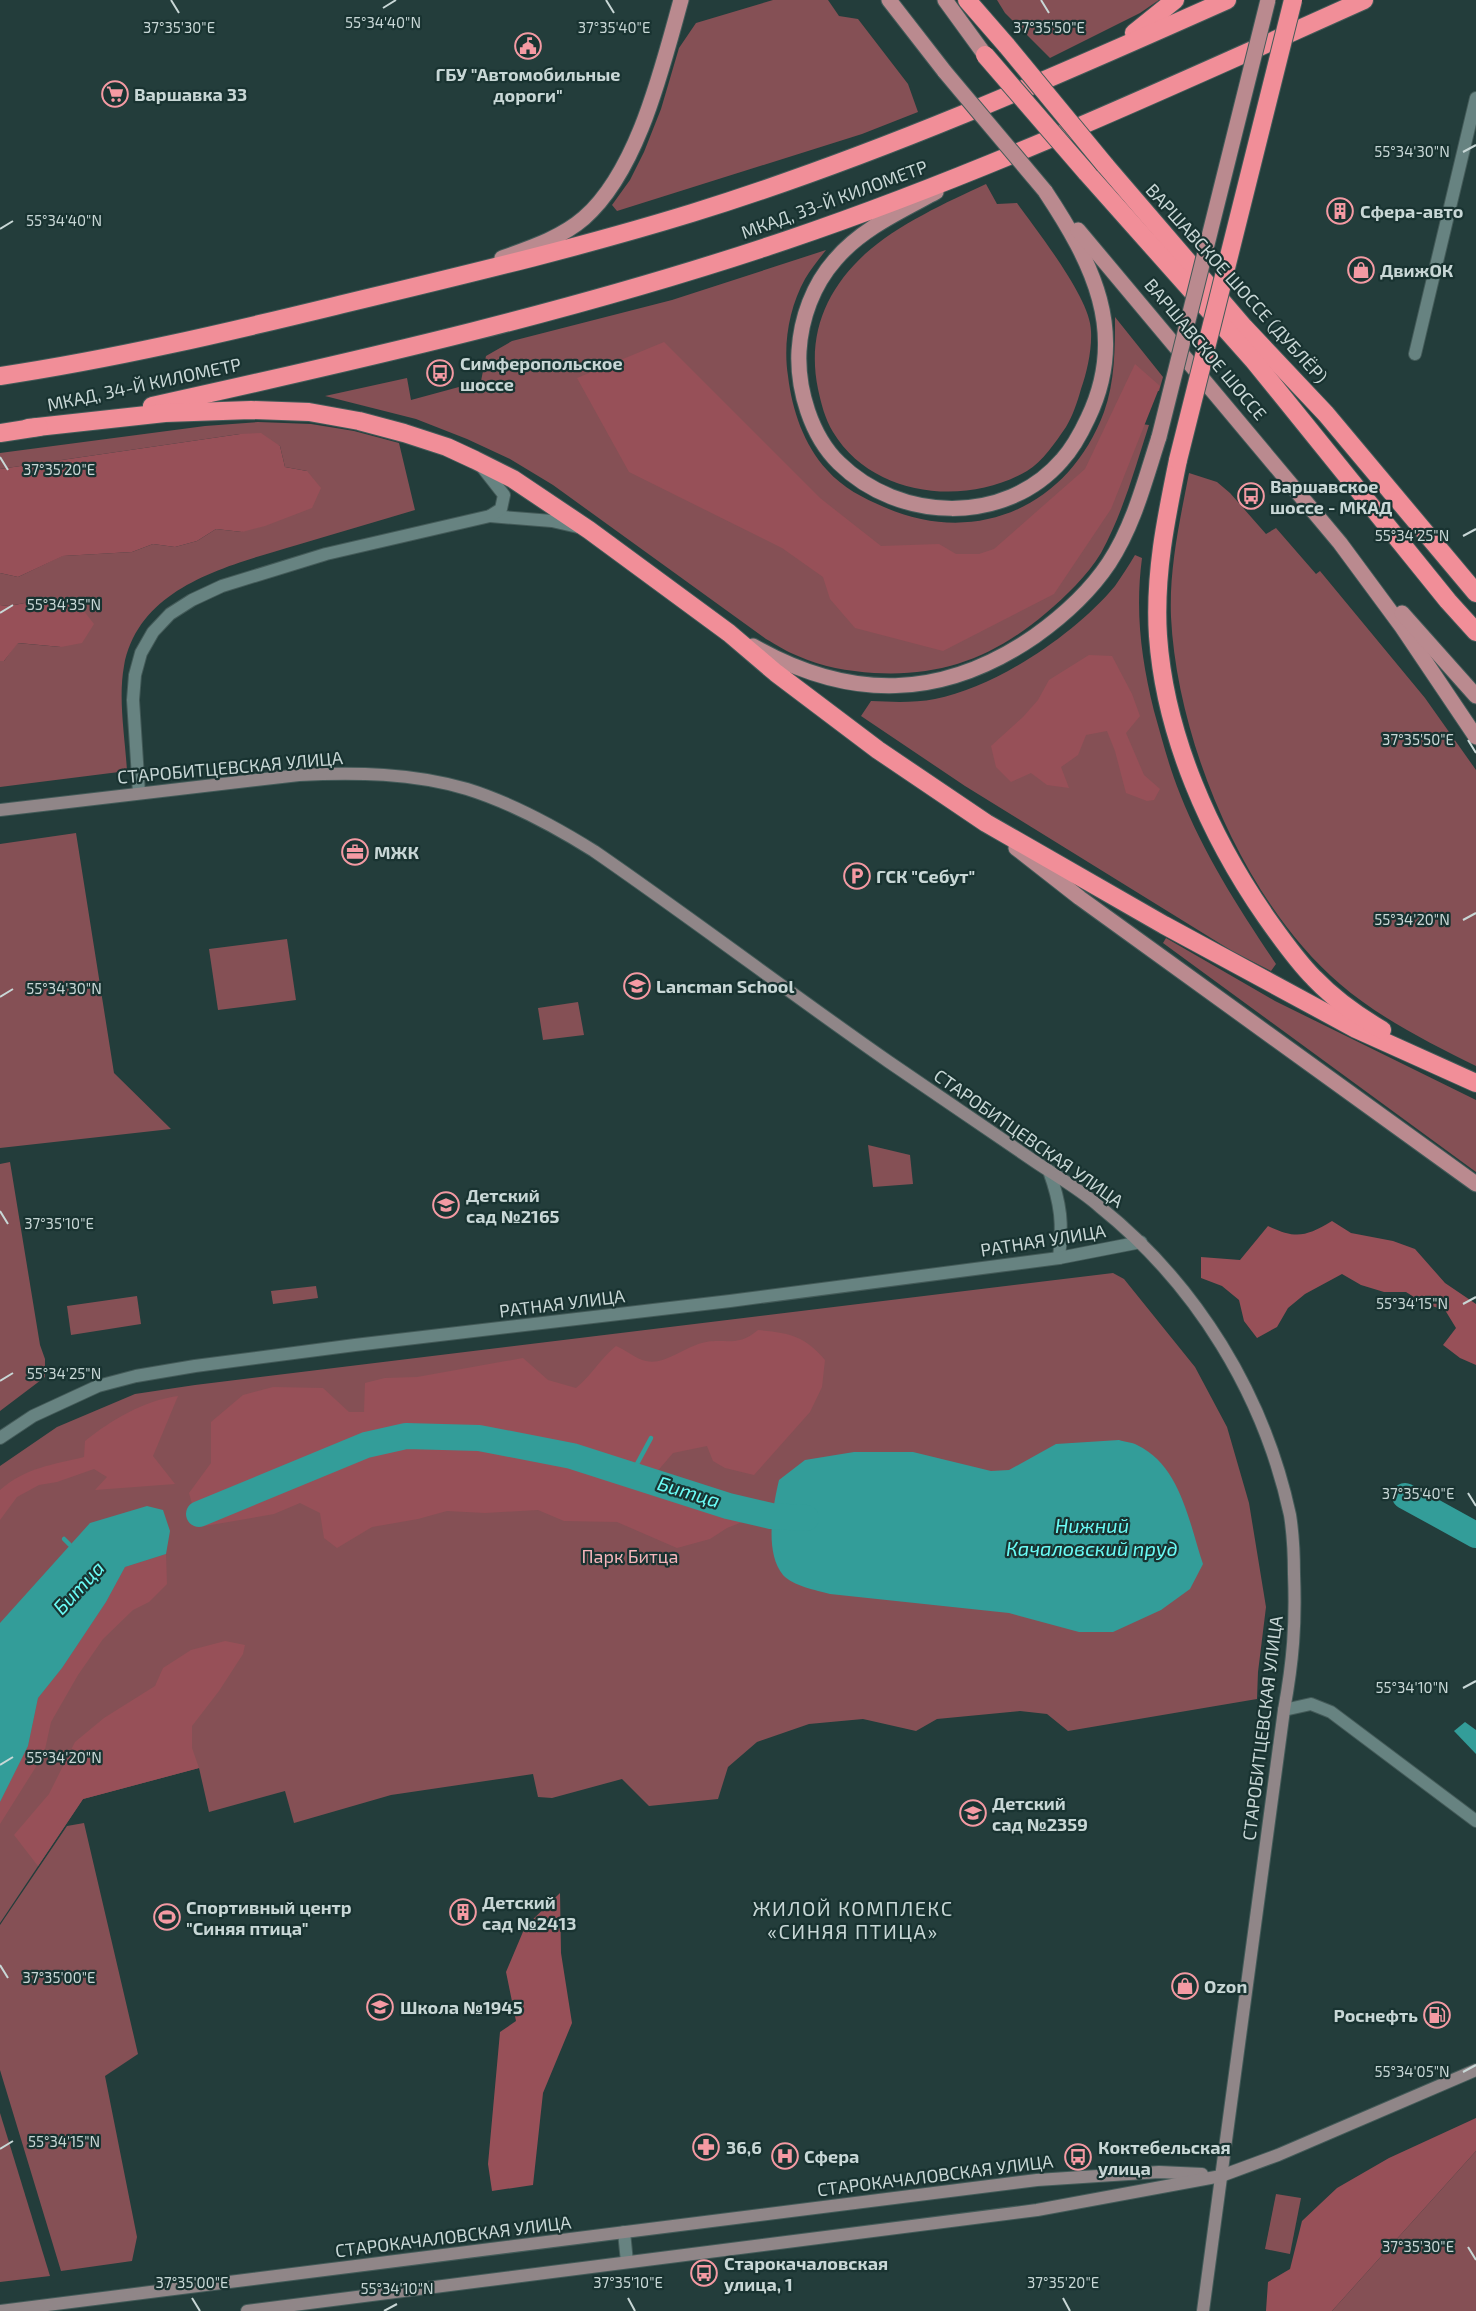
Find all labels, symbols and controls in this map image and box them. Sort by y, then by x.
text: 55°34'40"N [345,13,421,31]
text: 37°35'30"E [143,18,215,36]
text: 37°35'40"E [578,18,650,36]
text: 37°35'50"E [1013,18,1085,36]
public building icon: ГБУ "Автомобильные дороги" [513,31,543,61]
place label: ГБУ "Автомобильные дороги" [435,63,621,106]
supermarket icon: Варшавка 33 [100,79,130,109]
place label: Варшавка 33 [134,83,247,105]
text: 55°34'30"N [1374,142,1450,160]
street label: МКАД, 33-Й КИЛОМЕТР [738,155,930,243]
street label: ВАРШАВСКОЕ ШОССЕ (ДУБЛЁР) [1142,179,1332,387]
building icon: Сфера-авто [1325,196,1355,226]
place label: Сфера-авто [1360,200,1463,222]
text: 55°34'40"N [26,211,102,229]
shop icon: ДвижОК [1346,255,1376,285]
place label: ДвижОК [1380,259,1454,281]
street label: ВАРШАВСКОЕ ШОССЕ [1140,274,1272,424]
place label: Симферопольское шоссе [460,352,623,395]
street label: МКАД, 34-Й КИЛОМЕТР [45,353,243,415]
bus stop icon: Симферопольское шоссе [425,358,455,388]
text: 37°35'20"E [23,460,95,478]
place label: Варшавское шоссе - МКАД [1270,475,1392,518]
bus stop icon: Варшавское шоссе - МКАД [1236,481,1266,511]
text: 55°34'25"N [1375,526,1449,544]
text: 55°34'35"N [27,595,101,613]
text: 37°35'50"E [1382,730,1454,748]
street label: СТАРОБИТЦЕВСКАЯ УЛИЦА [116,746,344,788]
office icon: МЖК [340,837,370,867]
place label: МЖК [374,841,419,863]
parking icon: ГСК "Себут" [842,861,872,891]
place label: ГСК "Себут" [876,865,975,887]
text: 55°34'20"N [1374,910,1450,928]
school or university icon: Lancman School [622,971,652,1001]
place label: Lancman School [656,975,794,997]
text: 55°34'30"N [26,979,102,997]
street label: СТАРОБИТЦЕВСКАЯ УЛИЦА [930,1064,1129,1212]
place label: Детский сад №2165 [466,1184,560,1227]
school or university icon: Детский сад №2165 [431,1190,461,1220]
text: 37°35'10"E [24,1214,94,1232]
street label: РАТНАЯ УЛИЦА [979,1219,1108,1261]
street label: РАТНАЯ УЛИЦА [498,1284,627,1322]
text: 55°34'15"N [1376,1294,1448,1312]
text: 55°34'25"N [27,1364,101,1382]
water label: Битца [655,1470,723,1512]
text: 37°35'40"E [1382,1484,1454,1502]
water label: Нижний Качаловский пруд [1006,1513,1178,1560]
park label: Парк Битца [582,1545,678,1567]
water label: Битца [47,1555,109,1619]
street label: СТАРОБИТЦЕВСКАЯ УЛИЦА [1237,1614,1287,1842]
text: 55°34'10"N [1375,1678,1449,1696]
text: 55°34'20"N [26,1748,102,1766]
place label: Детский сад №2359 [992,1792,1088,1835]
school or university icon: Детский сад №2359 [958,1798,988,1828]
place label: Детский сад №2413 [482,1891,577,1934]
place label: Спортивный центр "Синяя птица" [186,1896,352,1939]
district label: ЖИЛОЙ КОМПЛЕКС «СИНЯЯ ПТИЦА» [752,1896,954,1943]
building icon: Детский сад №2413 [448,1897,478,1927]
sports icon: Спортивный центр "Синяя птица" [152,1902,182,1932]
text: 37°35'00"E [23,1968,95,1986]
shop icon: Ozon [1170,1971,1200,2001]
place label: Ozon [1204,1975,1247,1997]
school or university icon: Школа №1945 [365,1992,395,2022]
place label: Школа №1945 [400,1996,523,2018]
fuel station icon: Роснефть [1422,2000,1452,2030]
place label: Роснефть [1334,2004,1418,2026]
text: 55°34'05"N [1374,2062,1450,2080]
text: 55°34'15"N [28,2132,100,2150]
pharmacy icon: 36,6 [691,2132,721,2162]
place label: 36,6 [726,2136,762,2158]
place label: Коктебельская улица [1098,2136,1231,2179]
hospital icon: Сфера [770,2141,800,2171]
bus stop icon: Коктебельская улица [1063,2142,1093,2172]
place label: Сфера [804,2145,859,2167]
street label: СТАРОКАЧАЛОВСКАЯ УЛИЦА [816,2150,1055,2200]
street label: СТАРОКАЧАЛОВСКАЯ УЛИЦА [334,2211,573,2261]
text: 37°35'30"E [1382,2237,1454,2255]
place label: Старокачаловская улица, 1 [724,2252,888,2295]
bus stop icon: Старокачаловская улица, 1 [689,2258,719,2288]
text: 37°35'00"E [156,2273,228,2291]
text: 37°35'10"E [593,2273,663,2291]
text: 37°35'20"E [1027,2273,1099,2291]
text: 55°34'10"N [360,2279,434,2297]

